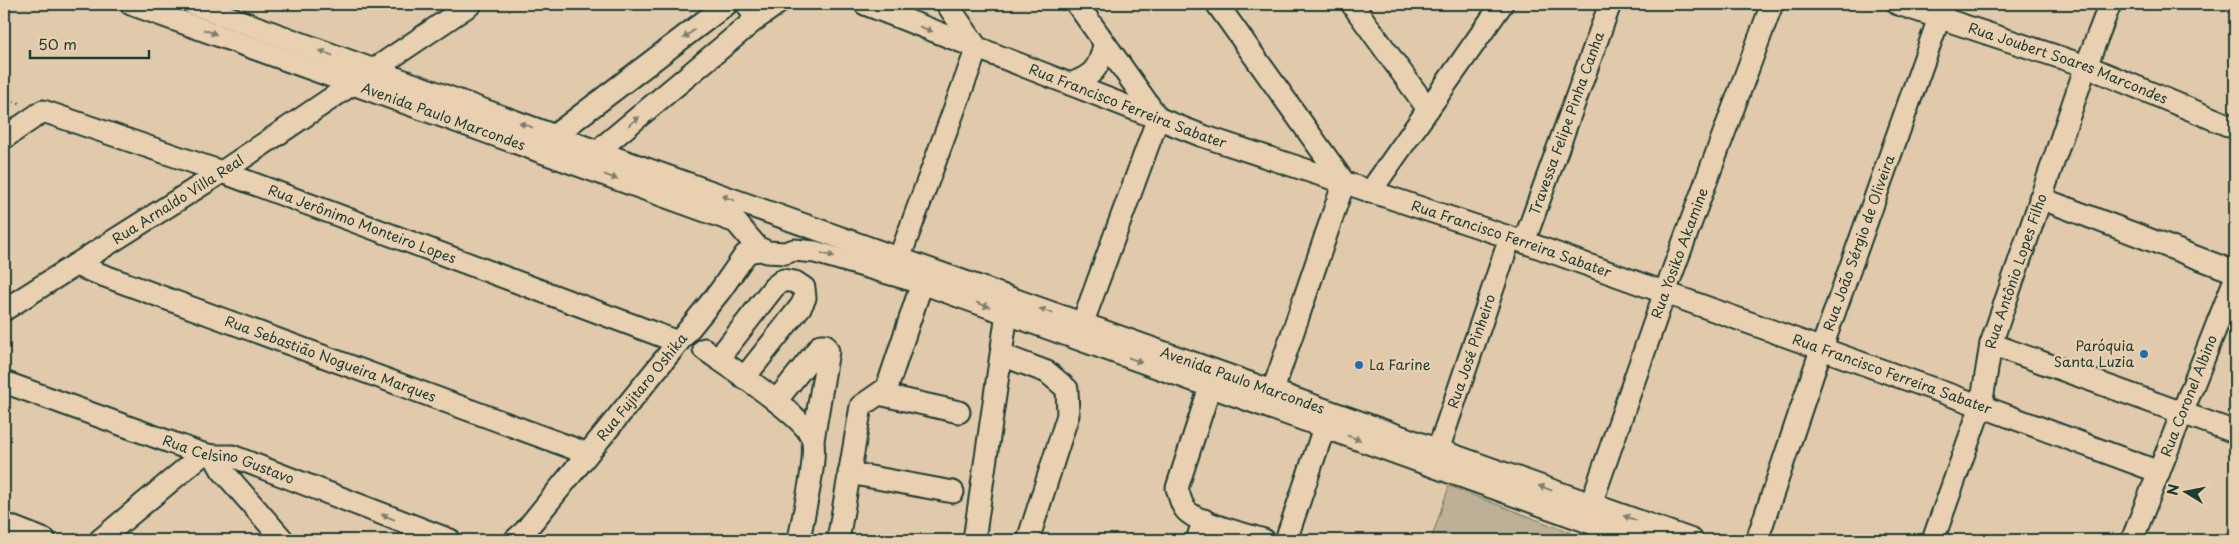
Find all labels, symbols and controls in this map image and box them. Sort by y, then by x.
street label: Rua Joubert Soares Marcondes [1966,17,2171,109]
one-way arrow [919,25,933,33]
scale bar [30,28,149,60]
one-way arrow [683,28,696,39]
street label: Travessa Felipe Pinha Canha [1524,28,1609,218]
one-way arrow [202,29,217,36]
text: 50 m [38,32,77,55]
one-way arrow [319,49,334,56]
street label: Rua Francisco Ferreira Sabater [1026,58,1230,153]
street label: Avenida Paulo Marcondes [359,77,528,155]
one-way arrow [627,116,640,127]
one-way arrow [519,121,534,128]
street label: Rua Arnaldo Villa Real [108,149,248,249]
street label: Rua João Sérgio de Oliveira [1818,152,1900,334]
one-way arrow [604,173,619,181]
street label: Rua Jerônimo Monteiro Lopes [265,179,459,268]
street label: Rua Yosiko Akamine [1646,184,1713,321]
street label: Rua Antônio Lopes Filho [1979,190,2052,350]
one-way arrow [721,194,736,201]
street label: Rua Francisco Ferreira Sabater [1409,195,1615,283]
one-way arrow [821,252,836,260]
street label: Rua José Pinheiro [1442,291,1500,411]
one-way arrow [975,302,990,309]
one-way arrow [1038,307,1053,314]
street label: Rua Sebastião Nogueira Marques [222,310,439,407]
street label: Rua Fujitaro Oshika [591,328,692,445]
street label: Rua Francisco Ferreira Sabater [1790,328,1995,419]
street label: Rua Coronel Albino [2155,331,2222,460]
place label: Paróquia Santa Luzia [2054,335,2134,372]
street label: Avenida Paulo Marcondes [1158,341,1328,419]
marker: Paróquia Santa Luzia [2138,348,2150,360]
place label: La Farine [1369,354,1431,375]
one-way arrow [1128,357,1143,364]
marker: La Farine [1353,359,1365,371]
street label: Rua Celsino Gustavo [160,429,298,489]
one-way arrow [1347,435,1362,442]
north arrow [2162,466,2212,516]
text: N [2161,482,2184,497]
one-way arrow [1538,484,1553,491]
one-way arrow [381,513,396,520]
one-way arrow [1622,514,1637,521]

